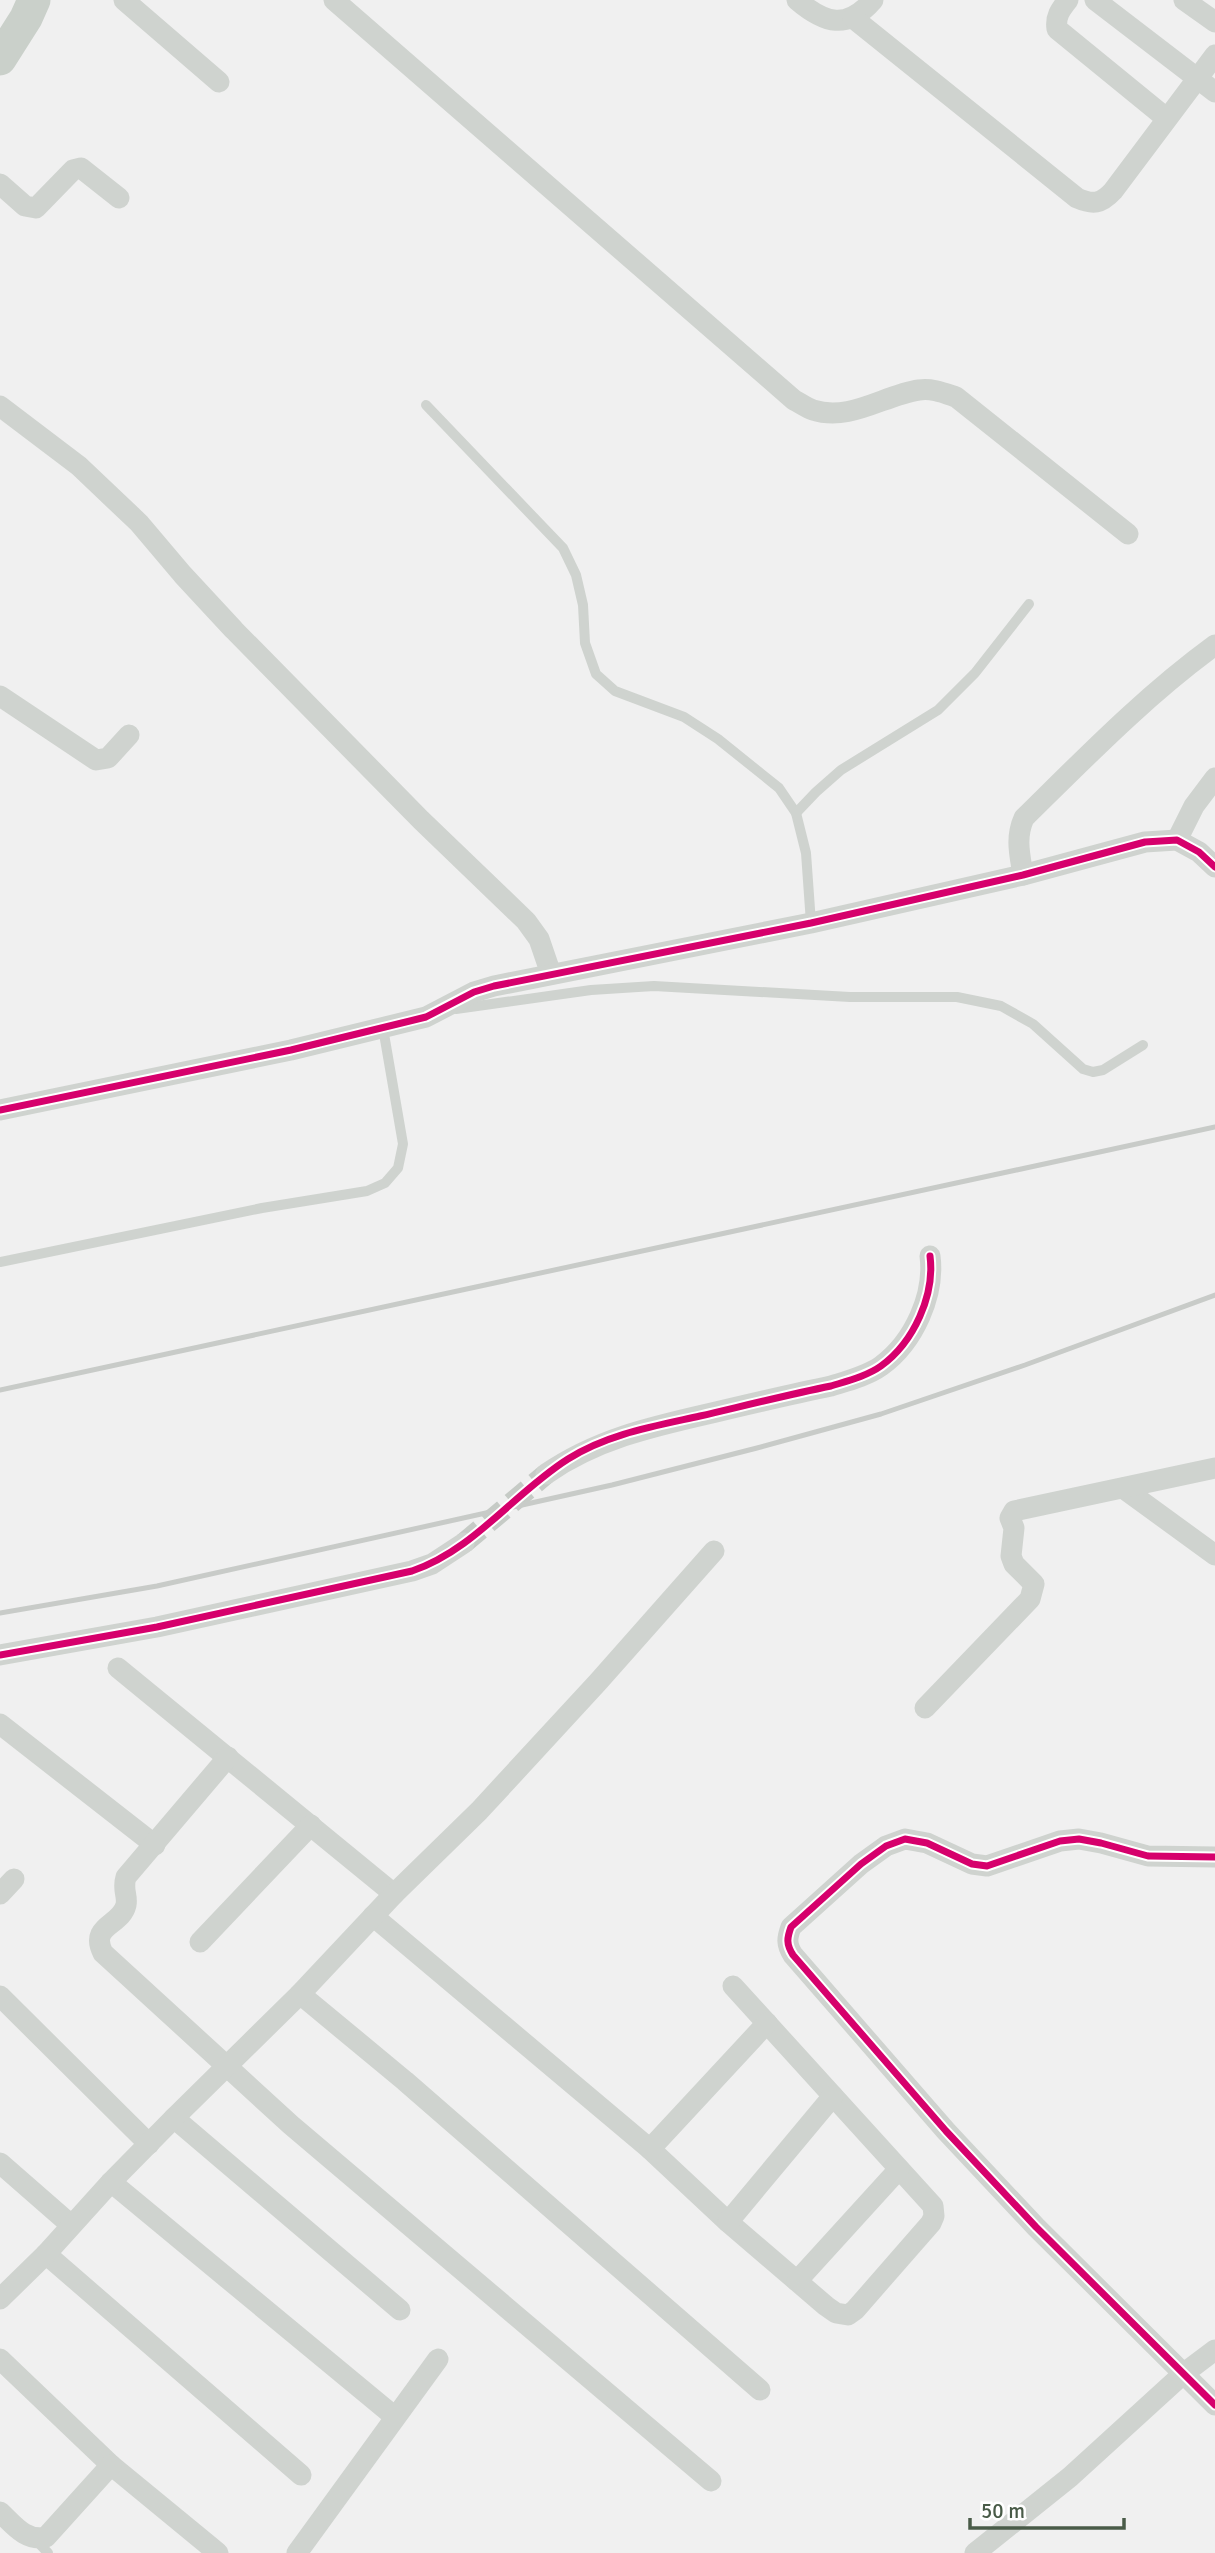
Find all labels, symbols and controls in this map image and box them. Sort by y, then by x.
scale bar [970,2486,1124,2530]
text: 50 m [981,2498,1025,2524]

